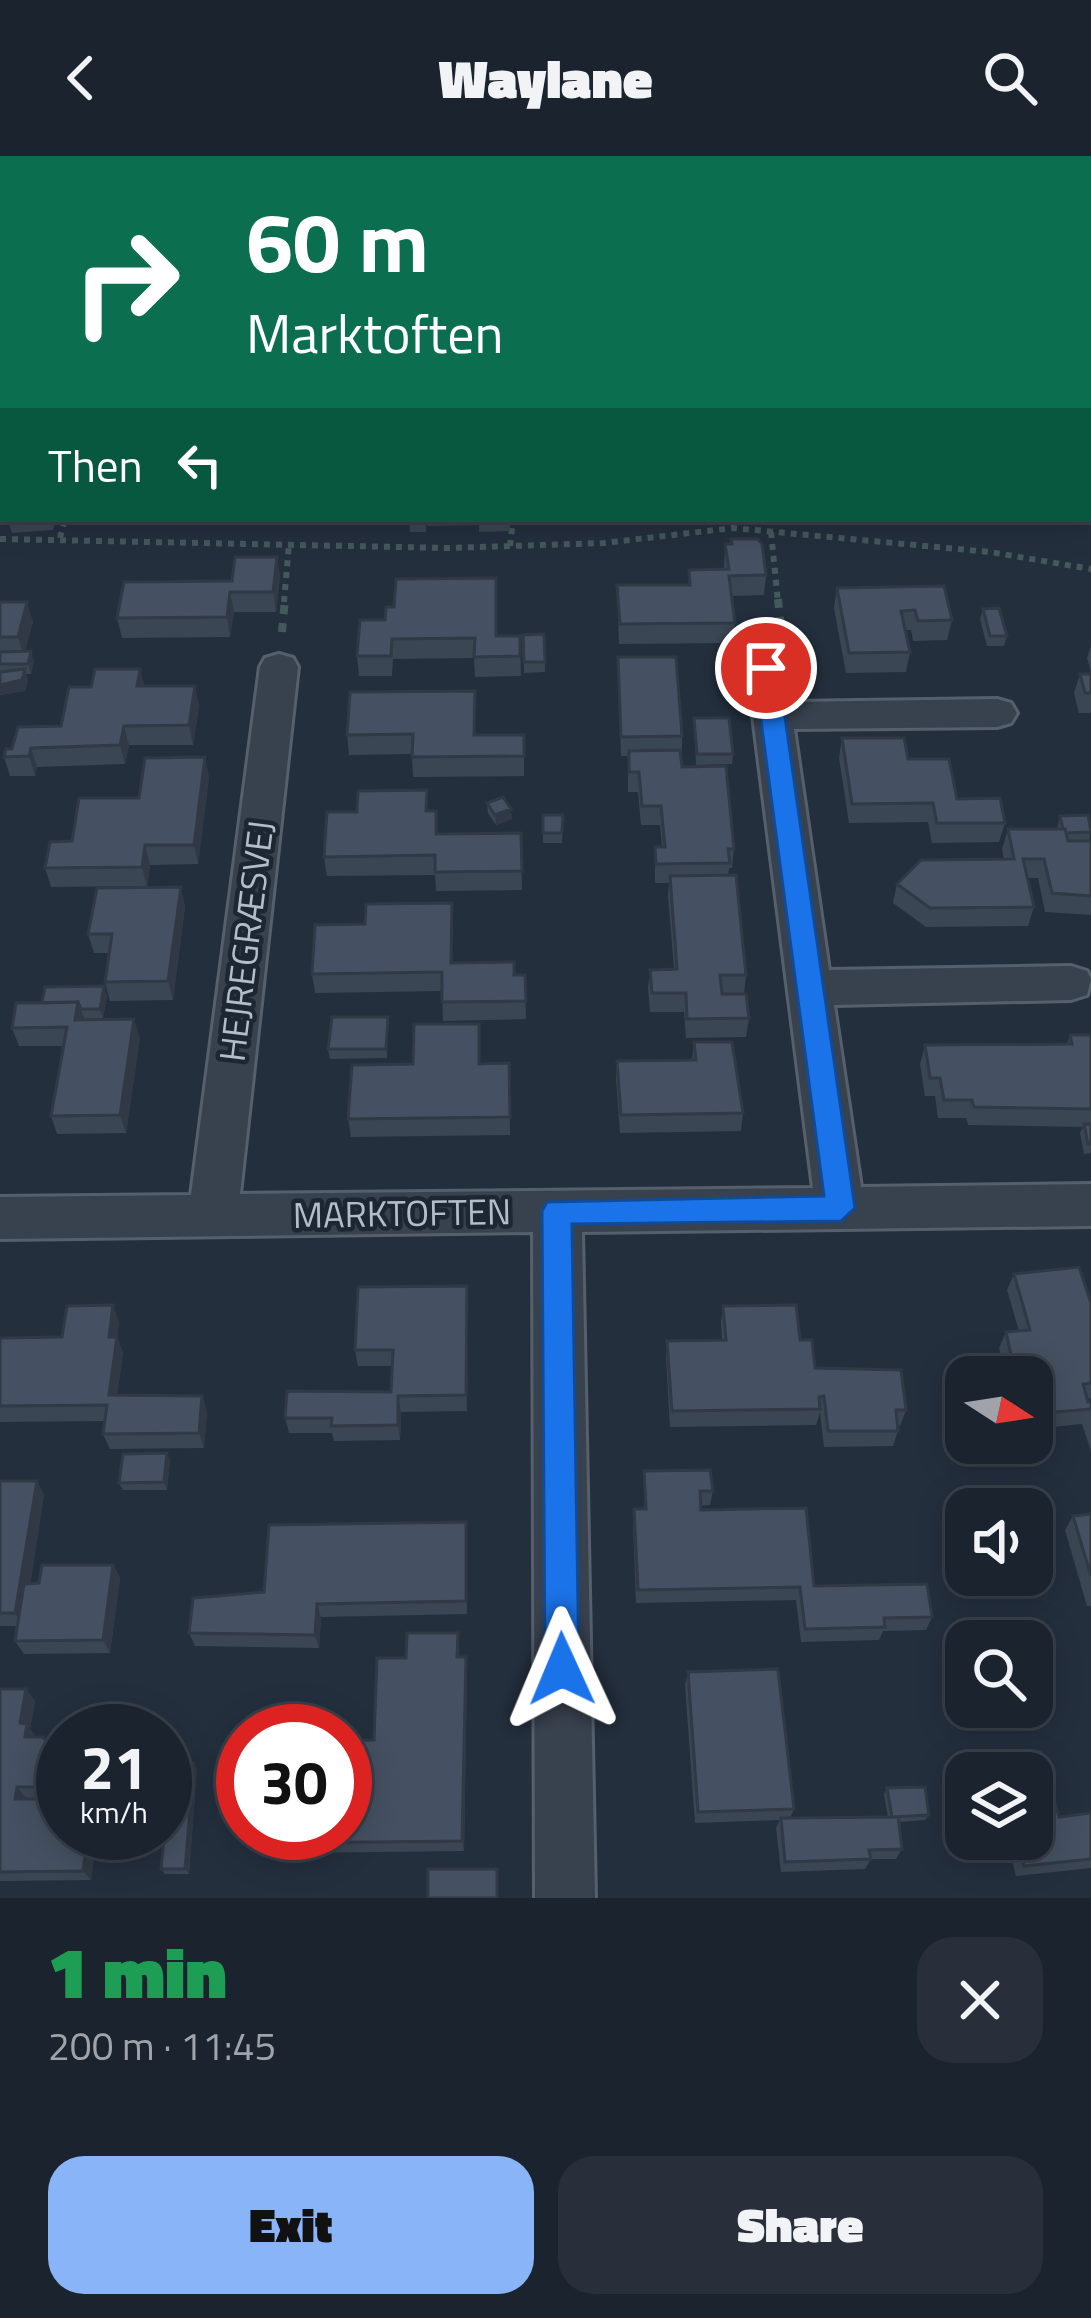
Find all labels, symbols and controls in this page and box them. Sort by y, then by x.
text: Waylane [439,37,652,119]
icon: back [48,45,114,111]
icon: search [977,45,1043,111]
text: 60 m [246,177,429,305]
icon: right [48,204,204,360]
text: Marktoften [246,292,504,374]
text: Then [48,431,143,499]
icon: left [167,432,233,498]
pin [715,617,817,719]
icon: arrive [733,635,799,701]
street label: HEJREGRÆSVEJ [203,817,288,1065]
street label: MARKTOFTEN [292,1183,512,1242]
north arrow [945,1356,1053,1464]
map controls [945,1356,1053,1860]
button: sound [945,1488,1053,1596]
position arrow [499,1606,625,1732]
button: search [945,1620,1053,1728]
speed limit sign: 30 [216,1704,372,1860]
text: 21 [80,1721,148,1812]
button: layers [945,1752,1053,1860]
text: km/h [80,1789,148,1835]
text: 1 min [48,1916,227,2026]
button: close [917,1937,1043,2063]
text: 200 m · 11:45 [48,2016,276,2075]
button: Exit [48,2156,534,2294]
button: Share [558,2156,1043,2294]

